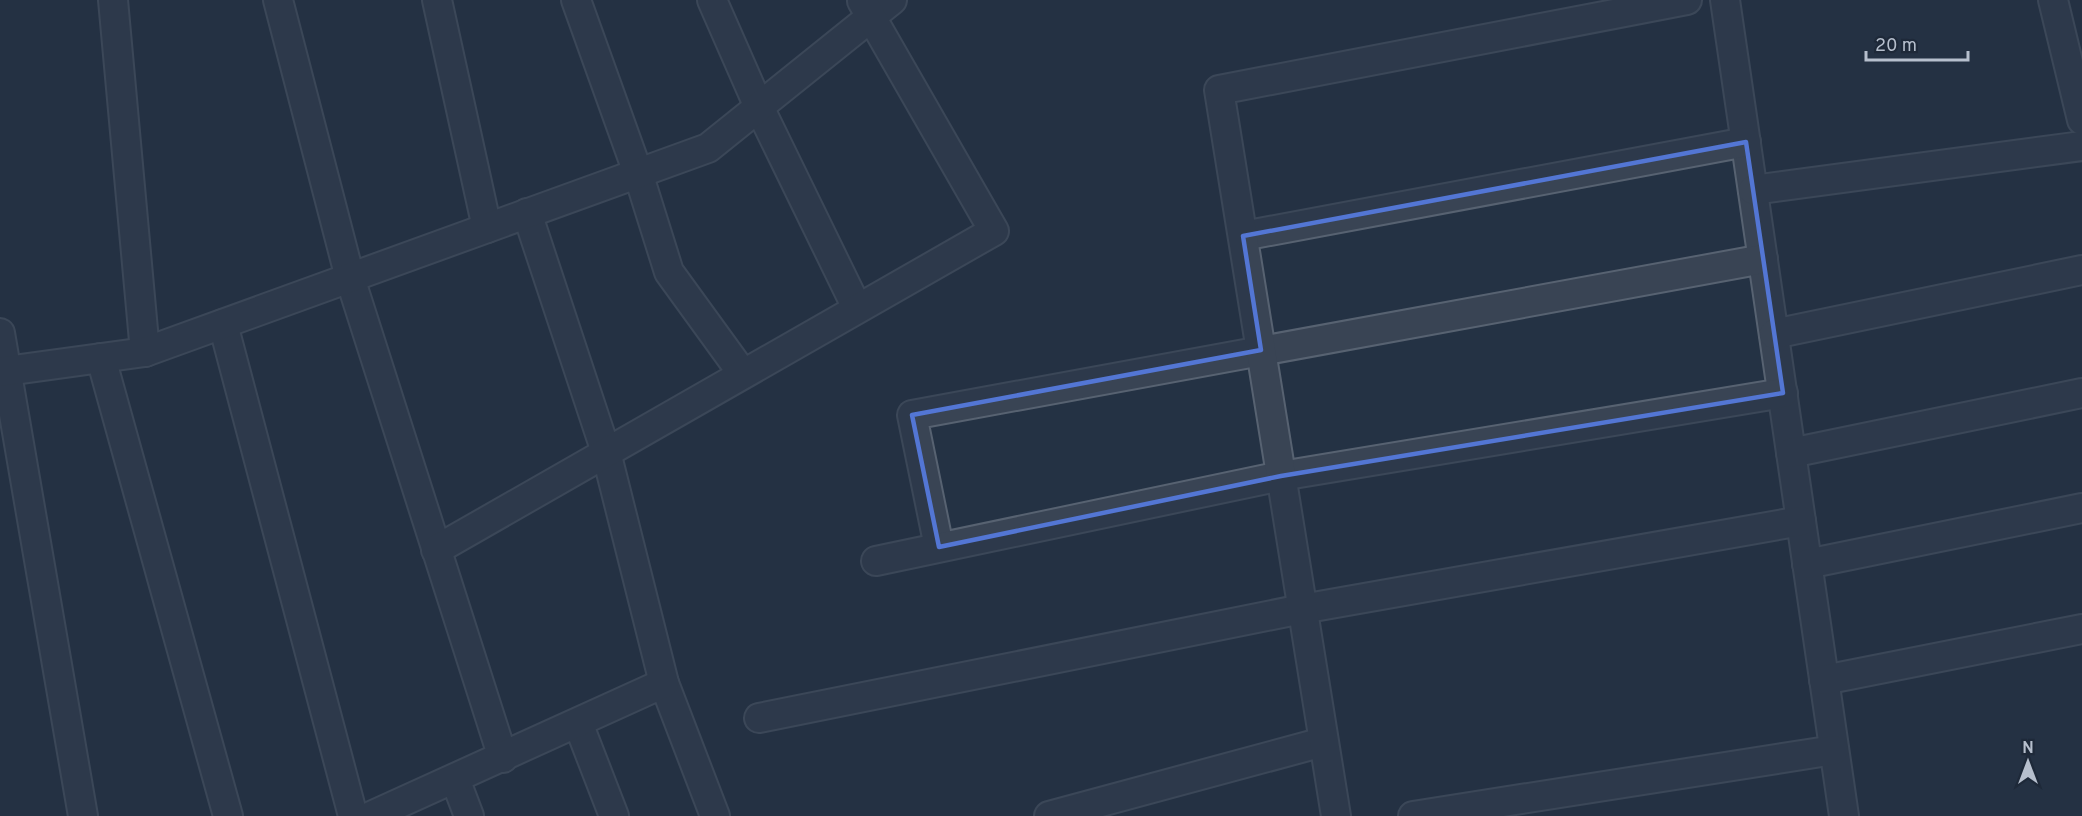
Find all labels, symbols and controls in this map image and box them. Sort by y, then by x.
scale bar [1866,24,1968,62]
text: 20 m [1875,35,1917,58]
north arrow [1998,732,2058,792]
text: N [2022,739,2034,759]

